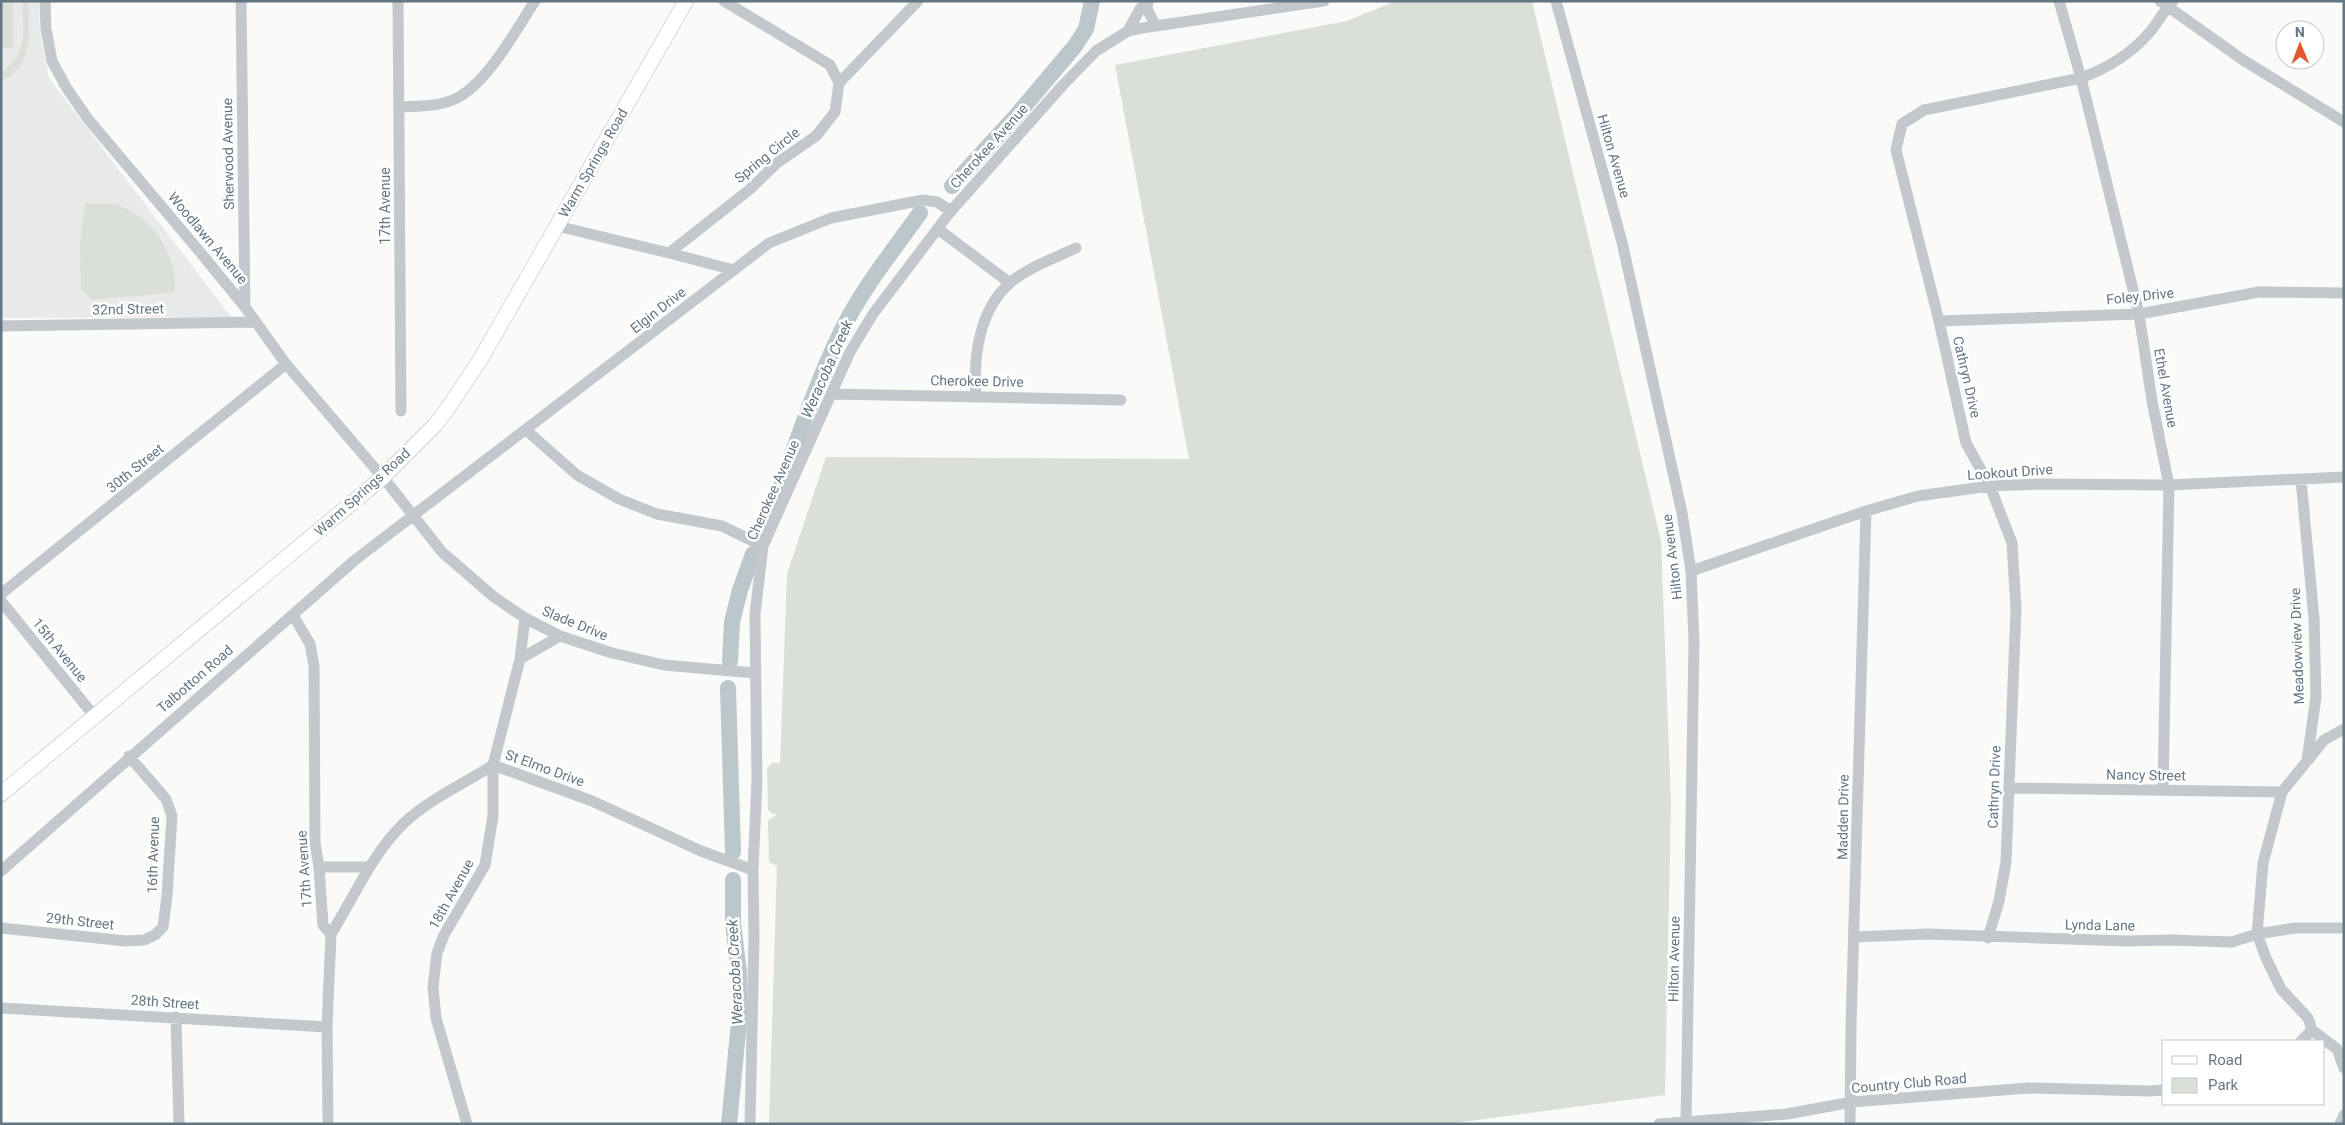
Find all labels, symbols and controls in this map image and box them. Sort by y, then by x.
north arrow [2275,20,2325,70]
text: N [2295,24,2305,40]
street label: Sherwood Avenue [219,98,237,210]
street label: Cherokee Avenue [947,101,1031,191]
street label: Warm Springs Road [555,106,631,220]
street label: Hilton Avenue [1594,112,1634,200]
street label: Spring Circle [731,124,803,186]
street label: 17th Avenue [377,167,393,245]
street label: Woodlawn Avenue [165,189,251,287]
street label: Elgin Drive [627,284,689,336]
street label: Foley Drive [2105,284,2175,308]
street label: 32nd Street [92,300,164,318]
water label: Weracoba Creek [797,316,857,421]
street label: Cathryn Drive [1950,335,1984,419]
street label: Ethel Avenue [2151,347,2181,429]
street label: Cherokee Drive [930,372,1024,390]
street label: Cherokee Avenue [744,437,802,543]
street label: 30th Street [103,440,167,496]
street label: Warm Springs Road [311,445,413,539]
street label: Lookout Drive [1967,461,2053,483]
street label: Hilton Avenue [1659,513,1685,601]
street label: Meadowview Drive [2287,587,2307,705]
street label: Slade Drive [540,603,610,643]
street label: 15th Avenue [29,615,91,685]
street label: Talbotton Road [154,642,236,716]
street label: Cathryn Drive [1985,745,2003,829]
street label: St Elmo Drive [503,746,587,790]
street label: Nancy Street [2106,766,2186,784]
street label: Madden Drive [1834,774,1852,860]
street label: 16th Avenue [144,816,162,894]
street label: 17th Avenue [293,830,315,908]
street label: 18th Avenue [425,856,477,932]
street label: 29th Street [45,909,115,933]
street label: Hilton Avenue [1665,916,1683,1002]
street label: Lynda Lane [2065,916,2135,934]
water label: Weracoba Creek [723,918,747,1025]
street label: 28th Street [130,992,200,1012]
legend [2162,1040,2325,1105]
text: Road [2208,1051,2242,1069]
street label: Country Club Road [1851,1070,1967,1096]
text: Park [2208,1076,2239,1094]

